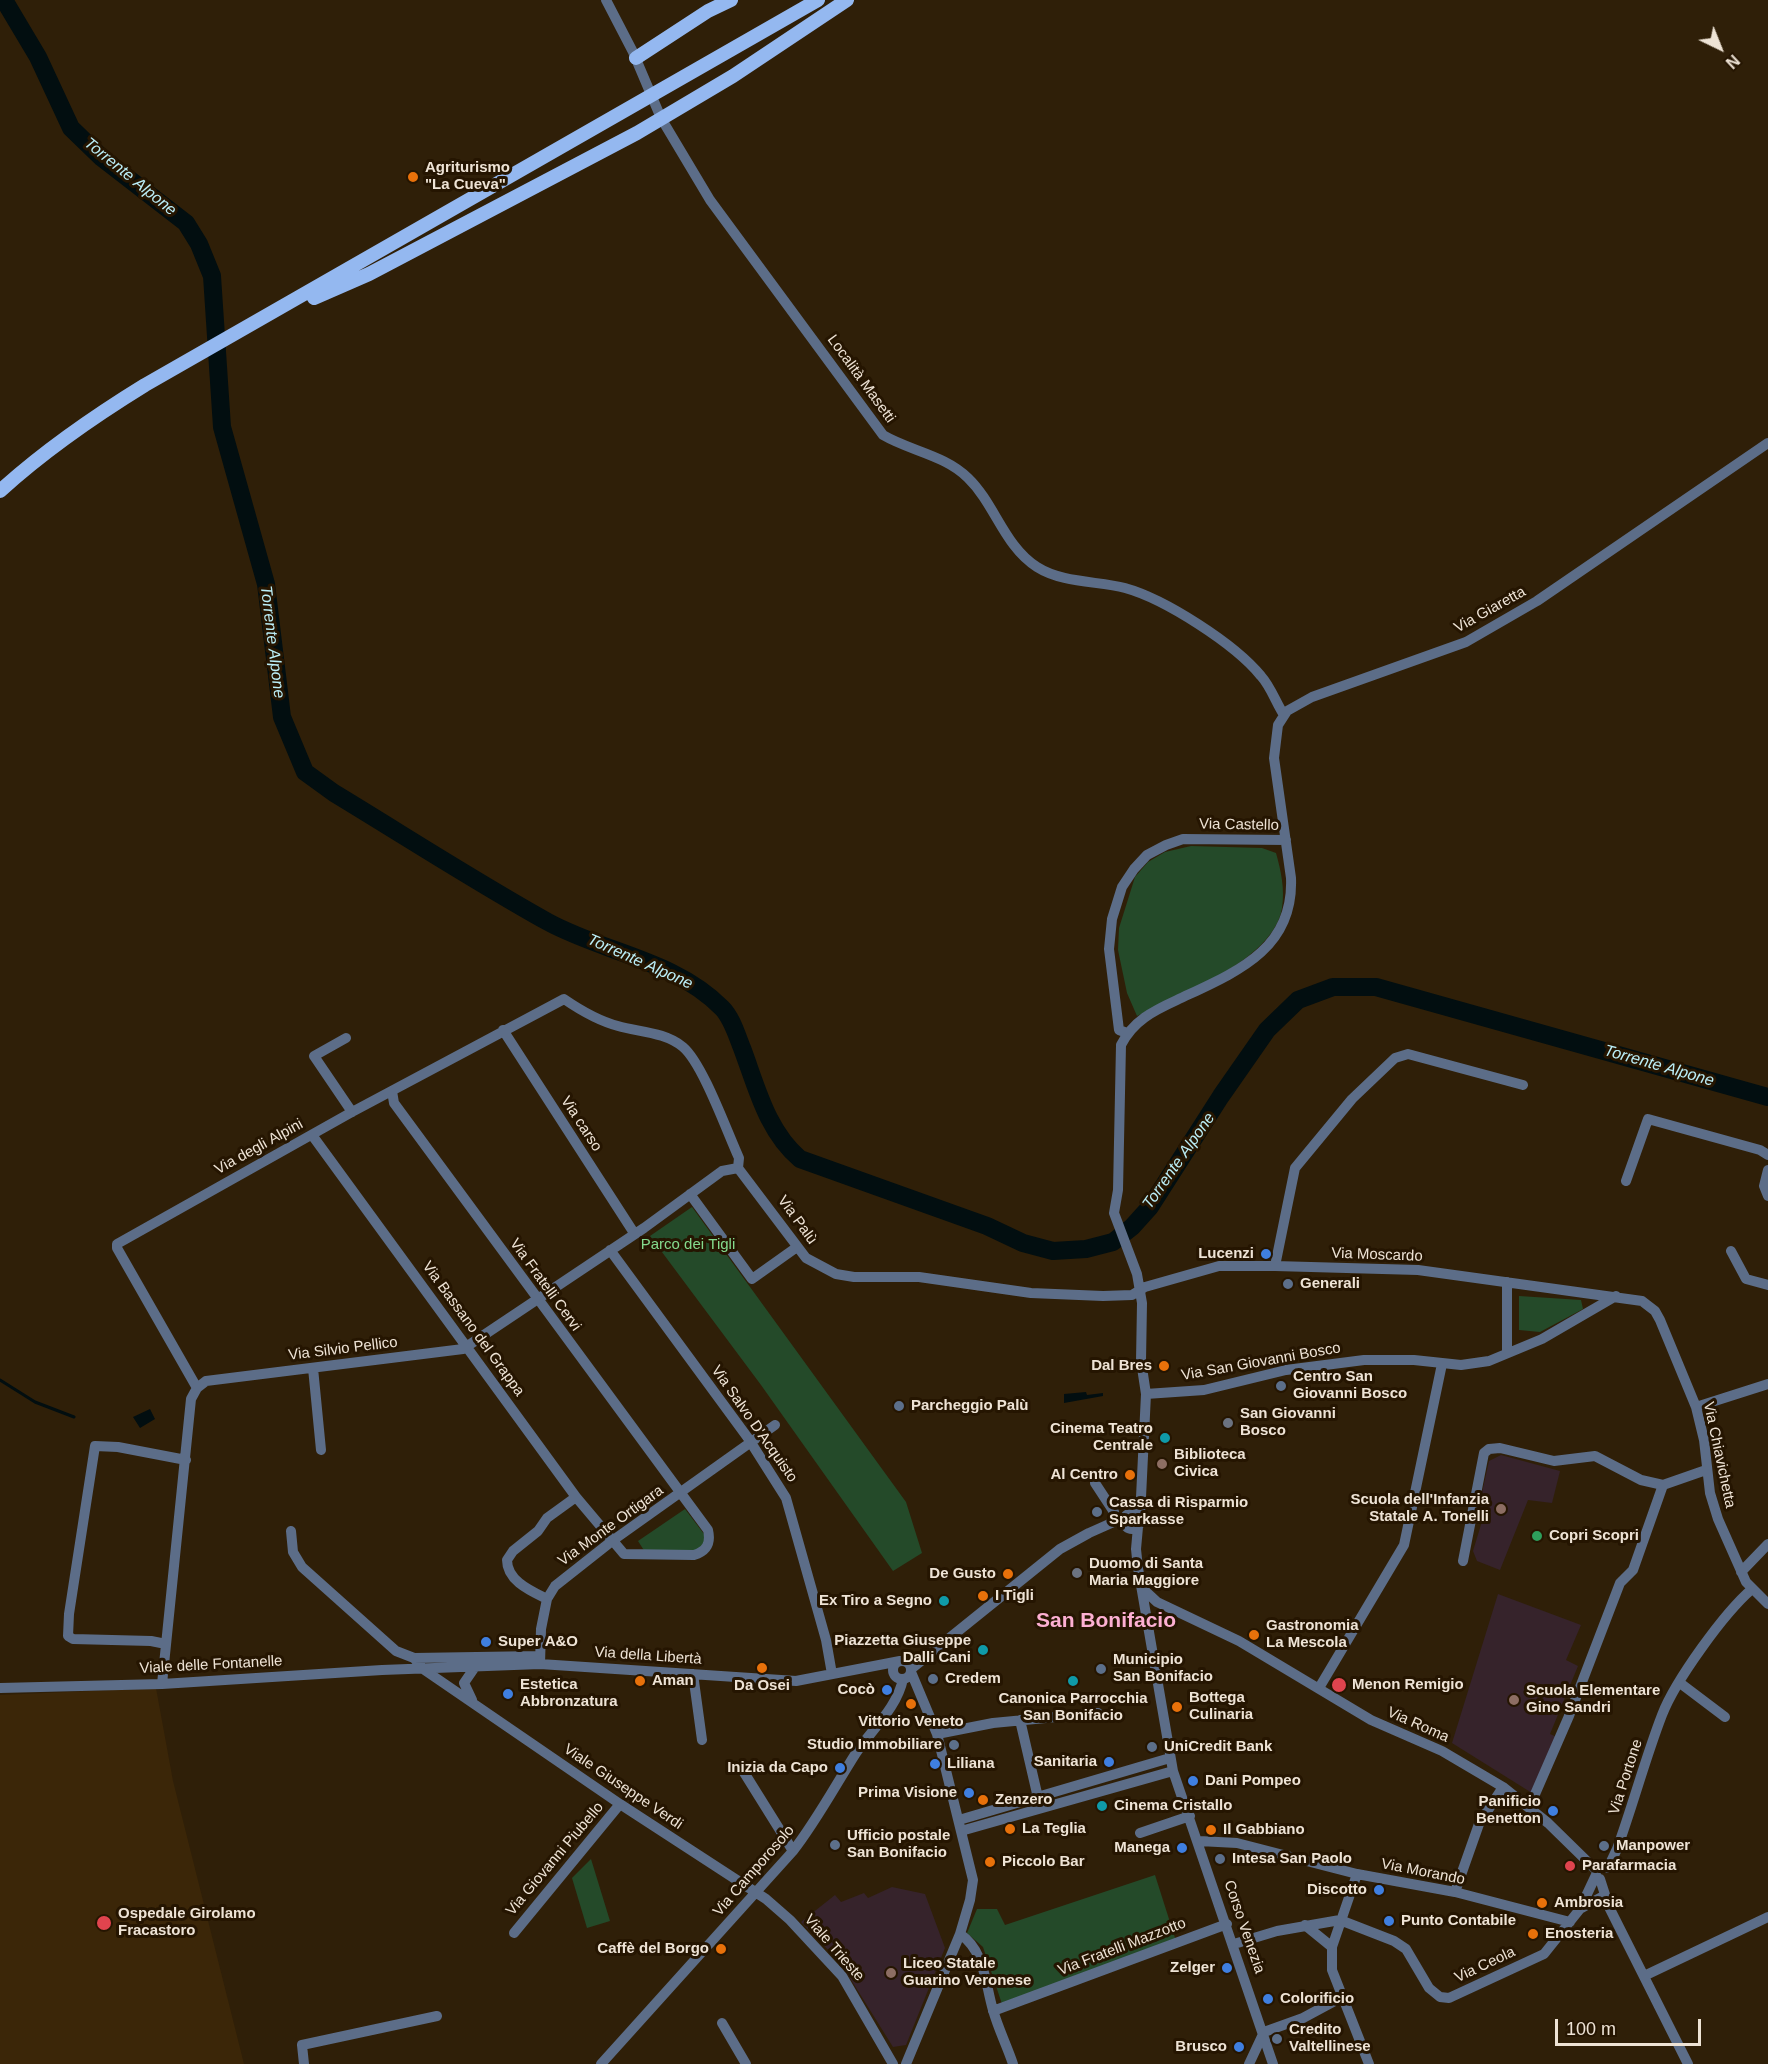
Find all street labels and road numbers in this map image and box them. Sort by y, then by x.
street label: Località Masetti [823,332,899,426]
street label: Via Giaretta [1451,583,1529,637]
street label: Via Castello [1199,815,1279,835]
street label: Via carso [556,1093,606,1155]
street label: Via degli Alpini [212,1115,306,1179]
street label: Via Palù [773,1192,821,1248]
street label: Via Fratelli Cervi [505,1235,585,1335]
street label: Via Moscardo [1331,1244,1423,1266]
street label: Via Bassano del Grappa [418,1258,528,1400]
street label: Via Silvio Pellico [287,1333,399,1365]
street label: Via San Giovanni Bosco [1180,1339,1342,1385]
street label: Via Salvo D'Acquisto [707,1362,801,1486]
street label: Via Chiavichetta [1699,1400,1739,1510]
street label: Via Monte Ortigara [555,1482,667,1570]
street label: Via della Libertà [594,1643,702,1669]
street label: Viale delle Fontanelle [139,1652,283,1678]
street label: Via Roma [1384,1703,1452,1747]
street label: Via Portone [1605,1737,1647,1817]
street label: Viale Giuseppe Verdi [560,1740,686,1834]
street label: Via Giovanni Piubello [502,1799,608,1919]
street label: Via Camporosolo [710,1822,798,1920]
street label: Via Morando [1380,1855,1466,1889]
street label: Corso Venezia [1220,1878,1268,1976]
street label: Viale Trieste [800,1911,868,1985]
street label: Via Fratelli Mazzotto [1055,1914,1189,1980]
street label: Via Ceola [1452,1943,1518,1987]

